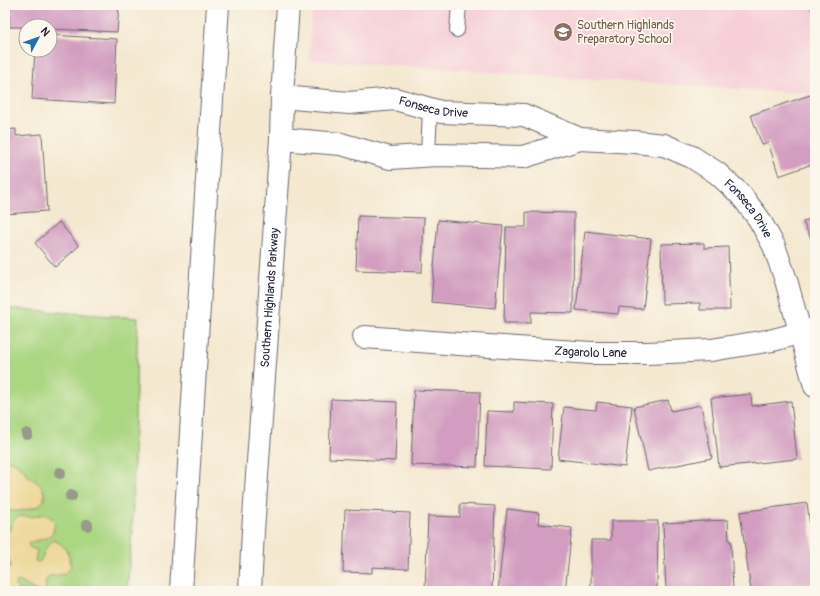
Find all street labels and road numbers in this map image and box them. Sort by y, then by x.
street label: Fonseca Drive [397,93,468,120]
street label: Fonseca Drive [721,176,775,241]
street label: Southern Highlands Parkway [257,227,282,368]
street label: Zagarolo Lane [554,343,627,361]

